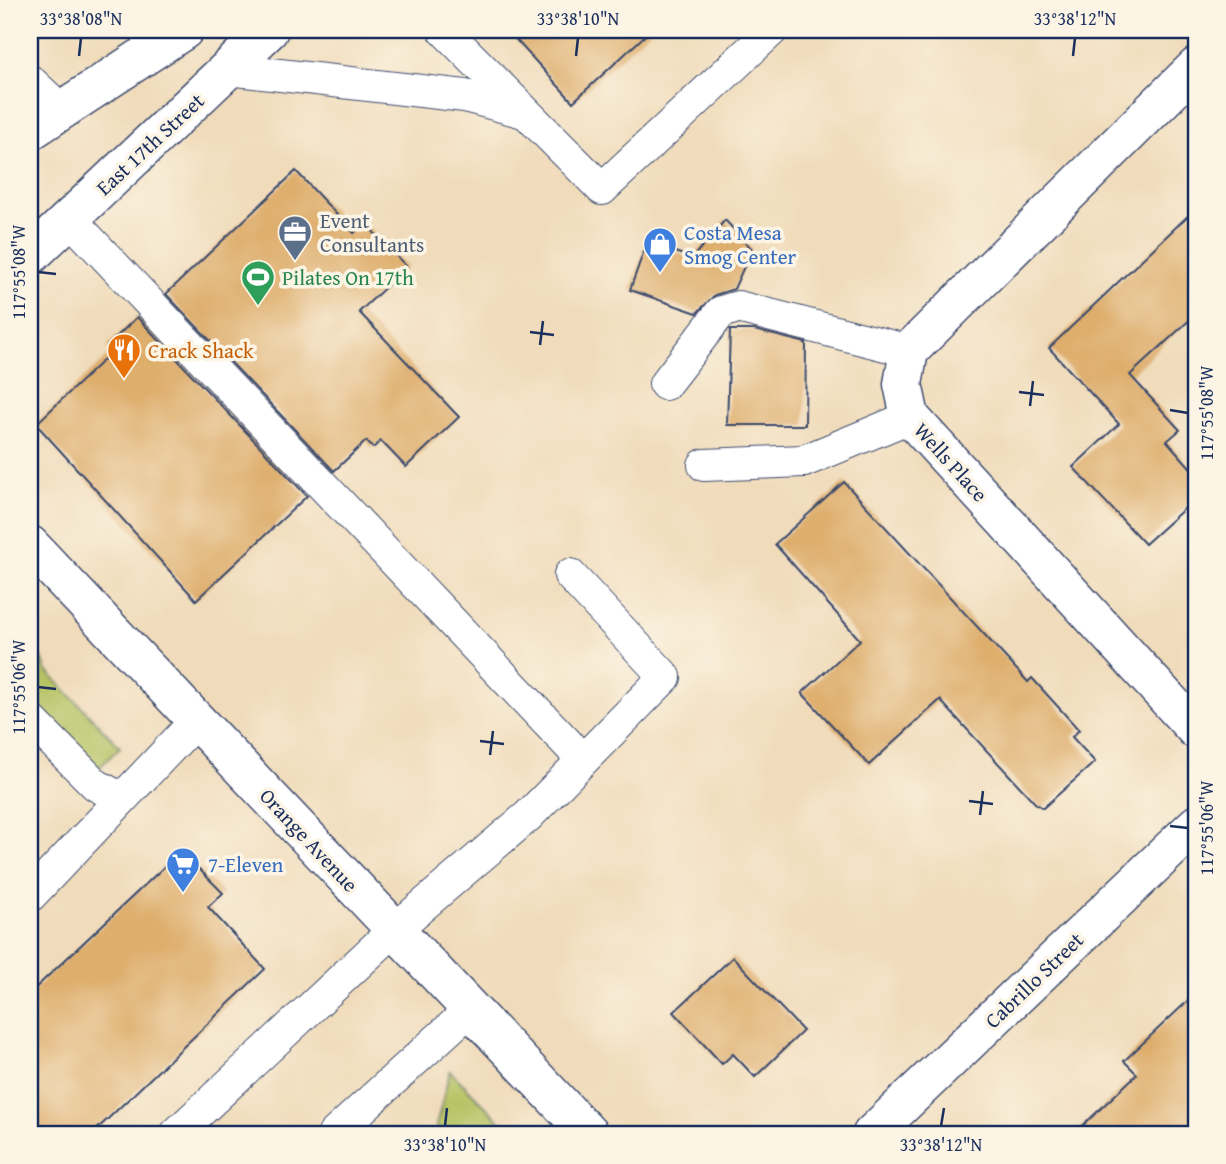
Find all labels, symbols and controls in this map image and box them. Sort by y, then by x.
text: 33°38'08"N [40,5,123,32]
text: 33°38'10"N [537,5,620,32]
text: 33°38'12"N [1034,5,1117,32]
street label: East 17th Street [89,85,211,202]
place label: Event Consultants [320,205,424,260]
office icon: Event Consultants [276,213,314,262]
place label: Costa Mesa Smog Center [684,217,797,272]
text: 117°55'08"W [5,224,32,319]
shop icon: Costa Mesa Smog Center [641,225,679,274]
sports icon: Pilates On 17th [239,258,277,307]
place label: Pilates On 17th [282,262,414,293]
restaurant icon: Crack Shack [105,331,143,380]
place label: Crack Shack [148,335,254,366]
text: 117°55'08"W [1193,365,1220,460]
street label: Wells Place [907,415,995,509]
text: 117°55'06"W [5,639,32,734]
text: 117°55'06"W [1193,780,1220,875]
street label: Orange Avenue [253,781,366,899]
supermarket icon: 7-Eleven [164,845,202,894]
place label: 7-Eleven [208,849,284,880]
street label: Cabrillo Street [978,924,1091,1035]
text: 33°38'10"N [404,1131,487,1158]
text: 33°38'12"N [900,1131,983,1158]

